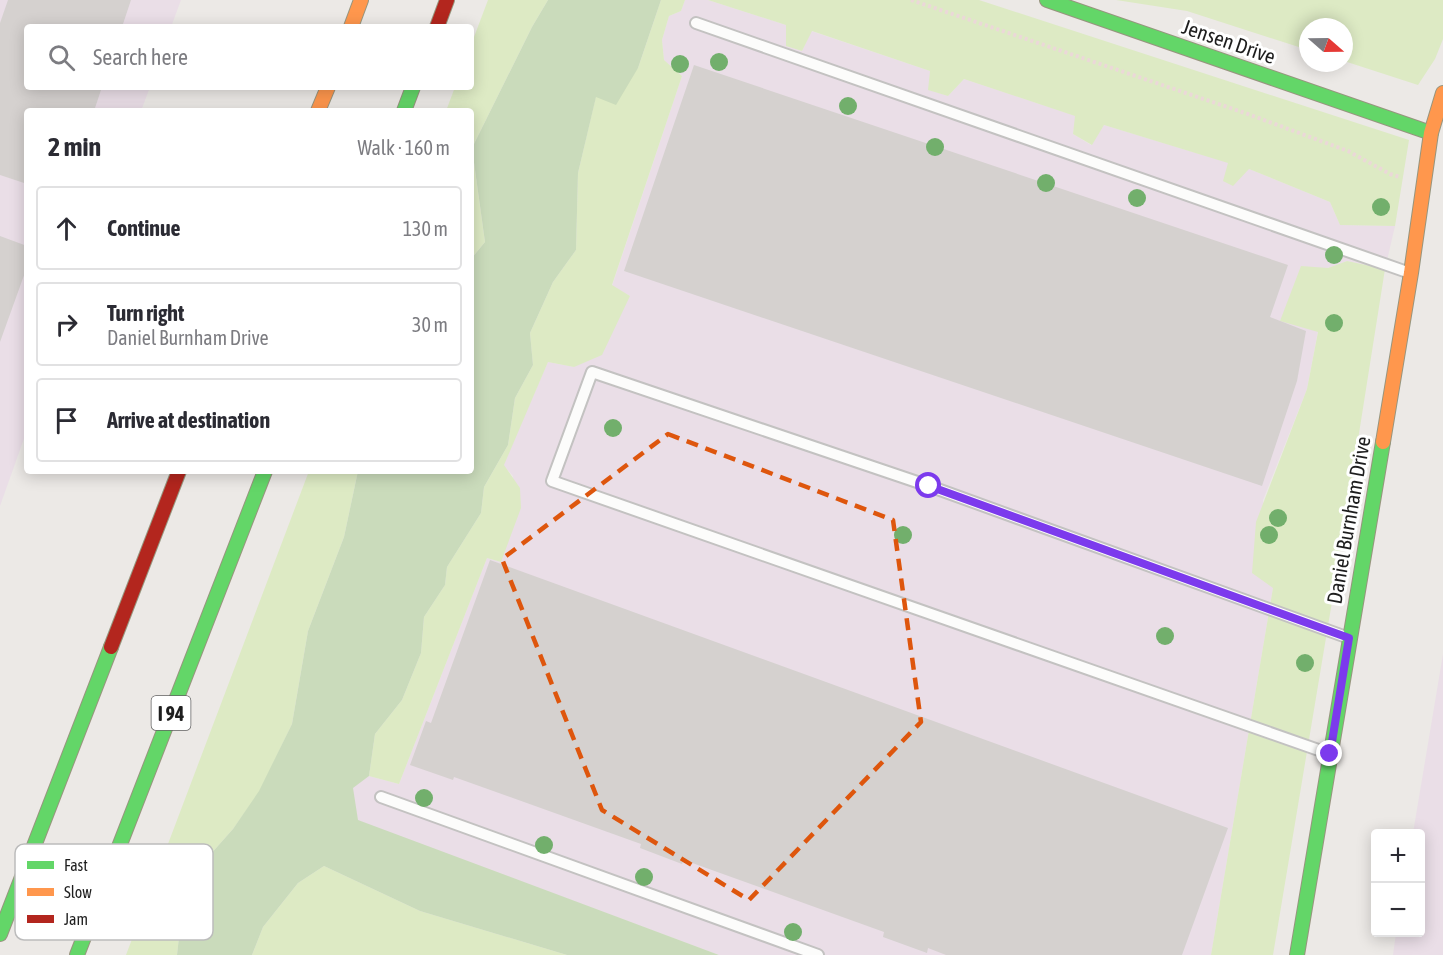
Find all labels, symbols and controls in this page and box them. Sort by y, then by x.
street label: Jensen Drive [1179,14,1279,68]
north arrow [1299,18,1353,72]
search box [24,24,474,90]
icon: search [45,41,78,74]
text: Search here [93,44,188,70]
text: 2 min [48,132,101,162]
text: Walk · 160 m [358,136,450,159]
icon: ahead [50,212,83,245]
text: Continue [107,215,181,241]
text: 130 m [403,217,448,240]
text: Turn right [107,300,184,326]
icon: right [50,308,83,341]
text: 30 m [412,313,448,336]
text: Daniel Burnham Drive [107,326,269,349]
icon: arrive [50,404,83,437]
text: Arrive at destination [107,407,270,433]
street label: Daniel Burnham Drive [1321,434,1375,606]
route start [915,472,941,498]
road number: I 94 [152,696,190,730]
route end [1316,740,1342,766]
map controls [1371,829,1425,937]
button: + [1371,829,1425,883]
legend [15,844,213,940]
text: Fast [64,856,88,874]
text: Slow [64,883,92,901]
button: − [1371,883,1425,937]
text: Jam [64,910,88,928]

